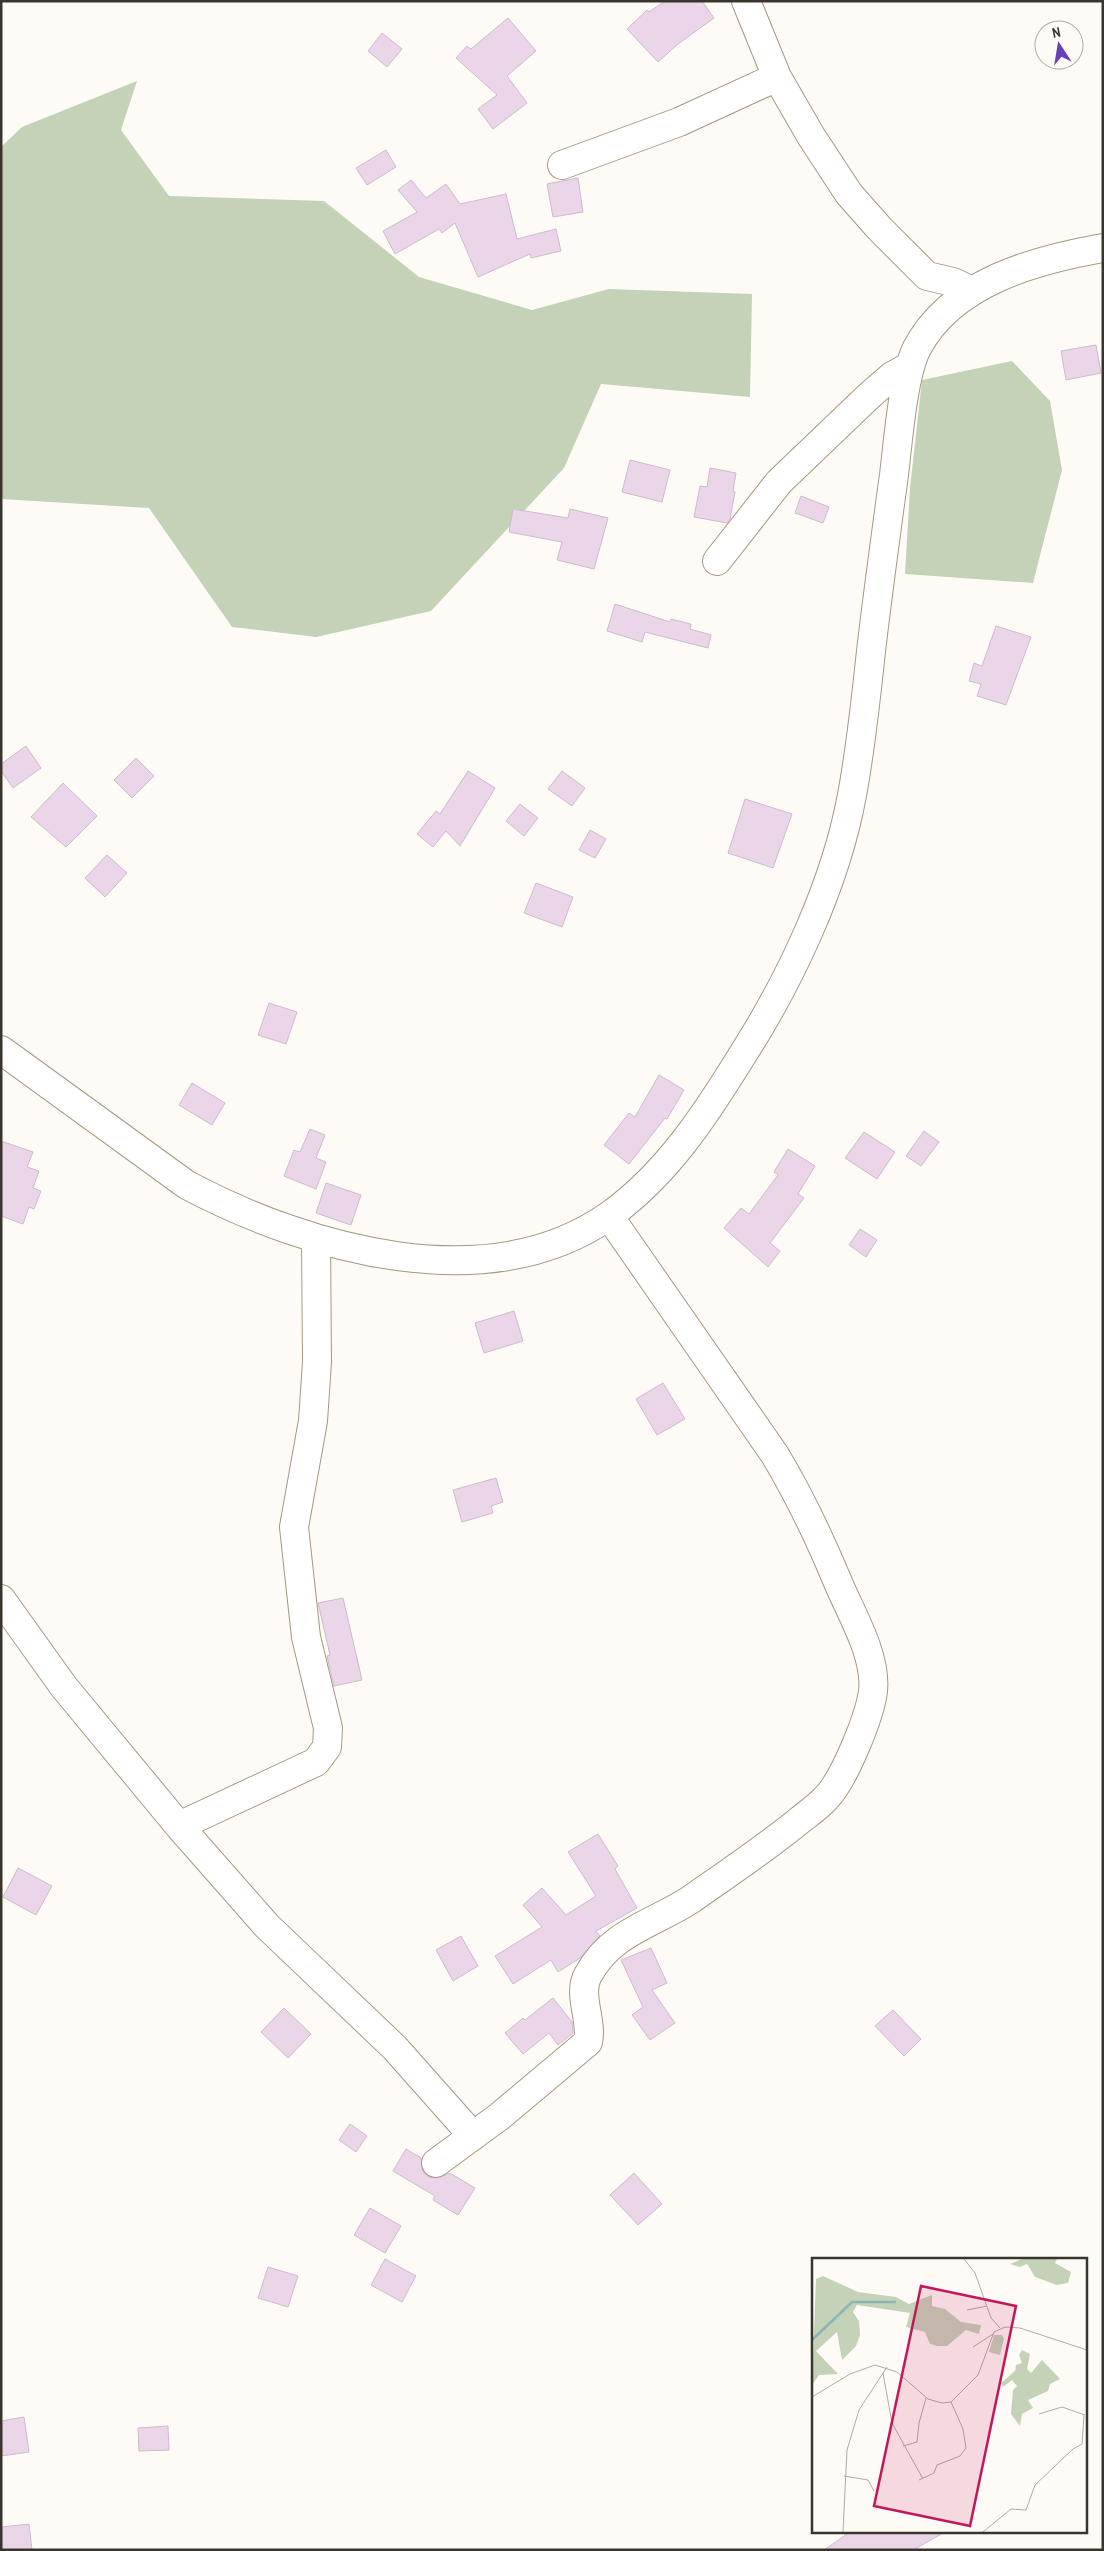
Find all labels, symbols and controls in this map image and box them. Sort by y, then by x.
north arrow [1034,20,1084,70]
text: N [1050,23,1062,42]
inset map [812,2258,1086,2534]

